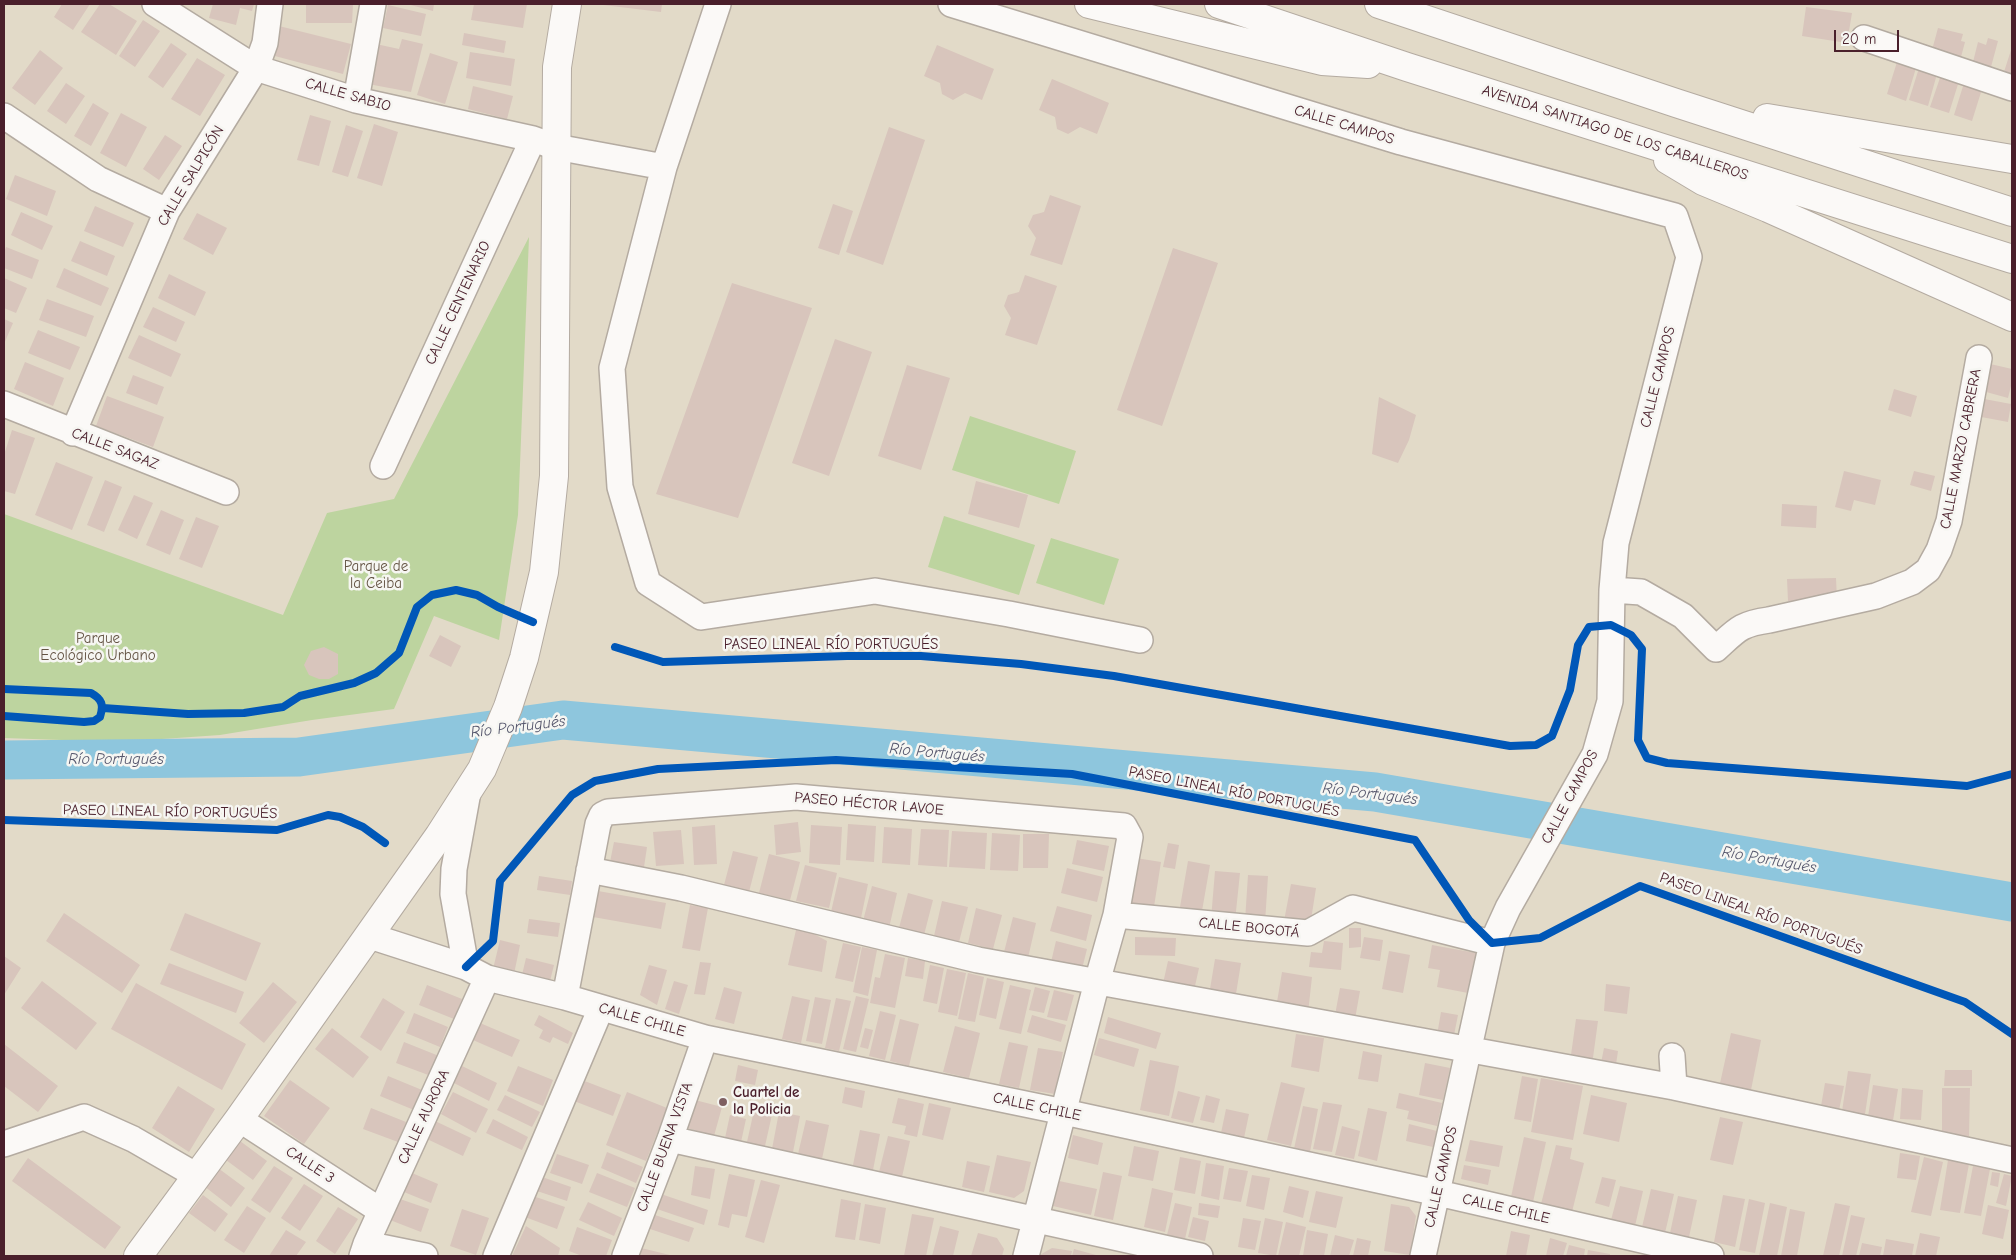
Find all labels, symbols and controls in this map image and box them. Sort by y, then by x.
scale bar [1836,20,1901,52]
text: 20 m [1842,30,1876,48]
street label: CALLE SABIO [303,74,393,116]
street label: AVENIDA SANTIAGO DE LOS CABALLEROS [1480,81,1750,185]
street label: CALLE CAMPOS [1292,101,1396,149]
street label: CALLE SALPICÓN [154,122,228,230]
street label: CALLE CENTENARIO [421,238,495,368]
street label: CALLE CAMPOS [1637,324,1679,430]
street label: CALLE MARZO CABRERA [1937,367,1985,531]
street label: CALLE SAGAZ [69,424,161,474]
park label: Parque de la Ceiba [344,558,408,593]
park label: Parque Ecológico Urbano [40,630,156,665]
street label: PASEO LINEAL RÍO PORTUGUÉS [724,636,938,654]
water label: Río Portugués [469,712,567,742]
water label: Río Portugués [889,739,985,767]
street label: CALLE CAMPOS [1538,747,1602,847]
water label: Río Portugués [68,749,164,769]
street label: PASEO LINEAL RÍO PORTUGUÉS [1127,763,1341,821]
water label: Río Portugués [1321,779,1419,809]
street label: PASEO HÉCTOR LAVOE [794,789,944,819]
street label: PASEO LINEAL RÍO PORTUGUÉS [63,801,277,823]
water label: Río Portugués [1720,842,1818,878]
street label: PASEO LINEAL RÍO PORTUGUÉS [1657,869,1865,959]
street label: CALLE BOGOTÁ [1198,914,1300,942]
street label: CALLE CHILE [597,999,687,1041]
street label: CALLE AURORA [394,1067,454,1167]
street label: CALLE BUENA VISTA [633,1080,697,1214]
place label: Cuartel de la Policia [733,1084,799,1119]
street label: CALLE CHILE [991,1089,1083,1125]
marker: Cuartel de la Policia [717,1096,729,1108]
street label: CALLE CAMPOS [1421,1124,1461,1230]
street label: CALLE 3 [282,1143,338,1187]
street label: CALLE CHILE [1460,1190,1552,1228]

